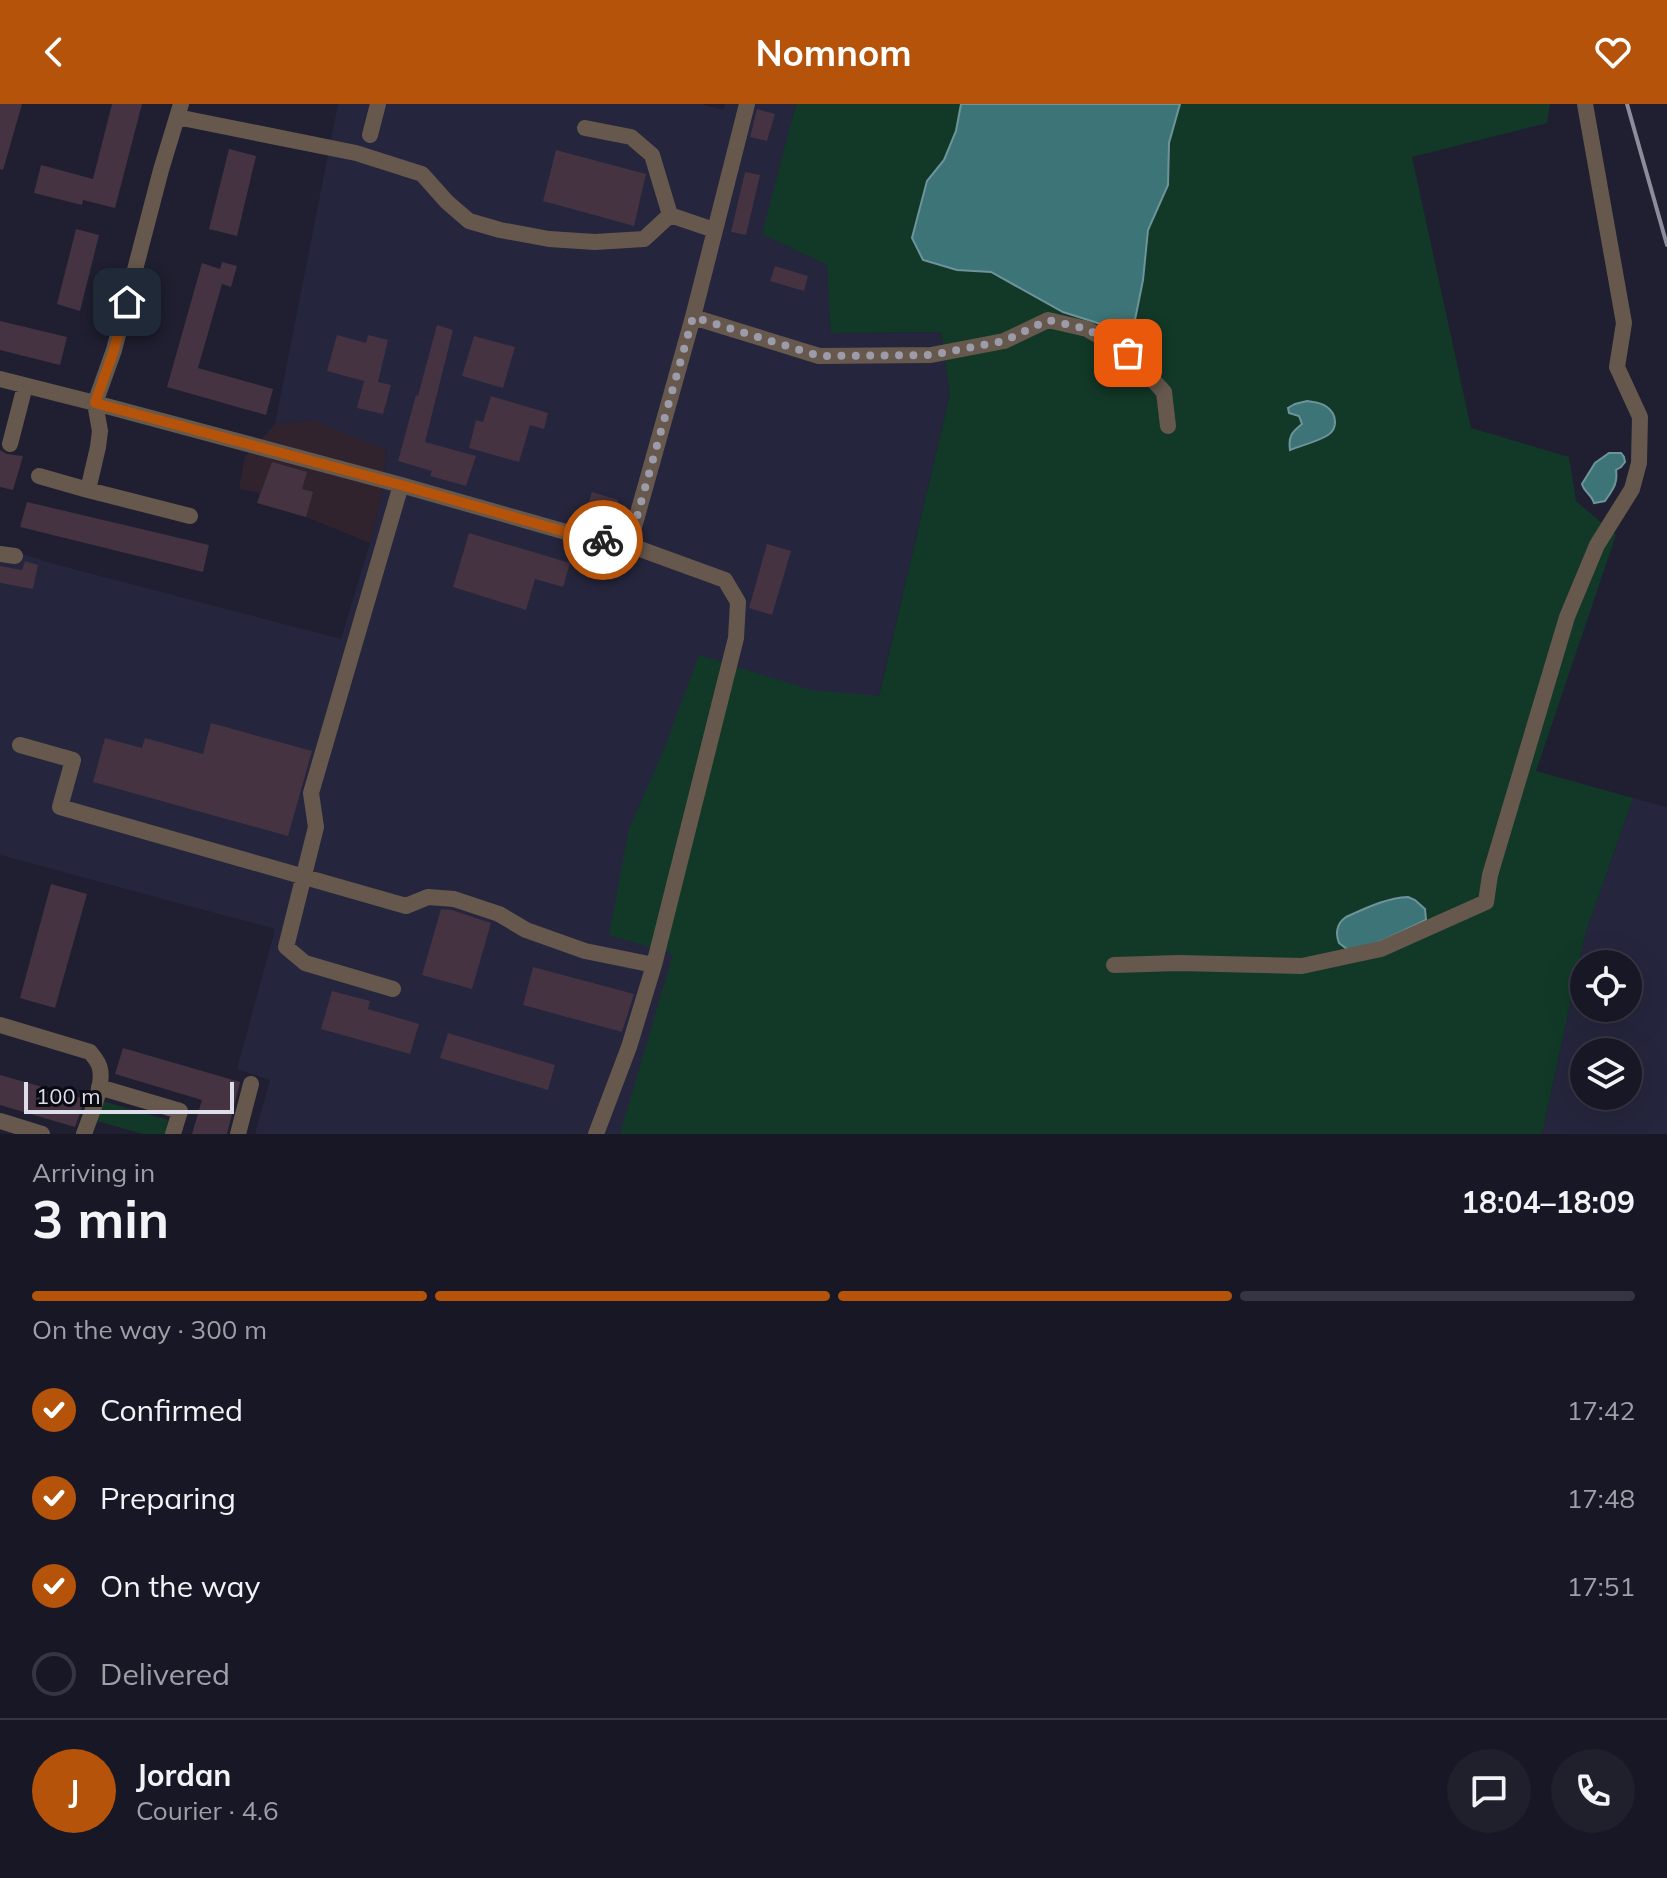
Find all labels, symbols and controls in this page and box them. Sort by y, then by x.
icon: back [32,30,76,74]
text: Nomnom [755,30,912,75]
icon: heart [1591,30,1635,74]
pin [93,268,161,336]
icon: home [105,280,149,324]
pin [1094,319,1162,387]
icon: bag [1106,331,1150,375]
courier [563,500,643,580]
icon: bike [581,518,625,562]
map controls [1570,950,1642,1110]
button: locate [1570,950,1642,1022]
button: layers [1570,1038,1642,1110]
scale bar [24,1078,234,1114]
text: 100 m [36,1082,101,1110]
text: Arriving in [32,1156,155,1189]
text: 18:04–18:09 [1461,1183,1635,1221]
text: 3 min [32,1186,169,1251]
text: On the way · 300 m [32,1313,267,1346]
icon: check [32,1388,76,1432]
text: Confirmed [100,1391,243,1429]
text: 17:42 [1567,1394,1635,1427]
icon: check [32,1476,76,1520]
text: Preparing [100,1479,236,1517]
text: 17:48 [1567,1482,1635,1515]
icon: check [32,1564,76,1608]
text: On the way [100,1567,260,1605]
text: 17:51 [1567,1570,1635,1603]
text: Delivered [100,1655,230,1693]
button: chat [1447,1749,1531,1833]
button: phone [1551,1749,1635,1833]
text: Jordan [136,1756,231,1794]
text: J [69,1772,79,1810]
text: Courier · 4.6 [136,1794,279,1827]

